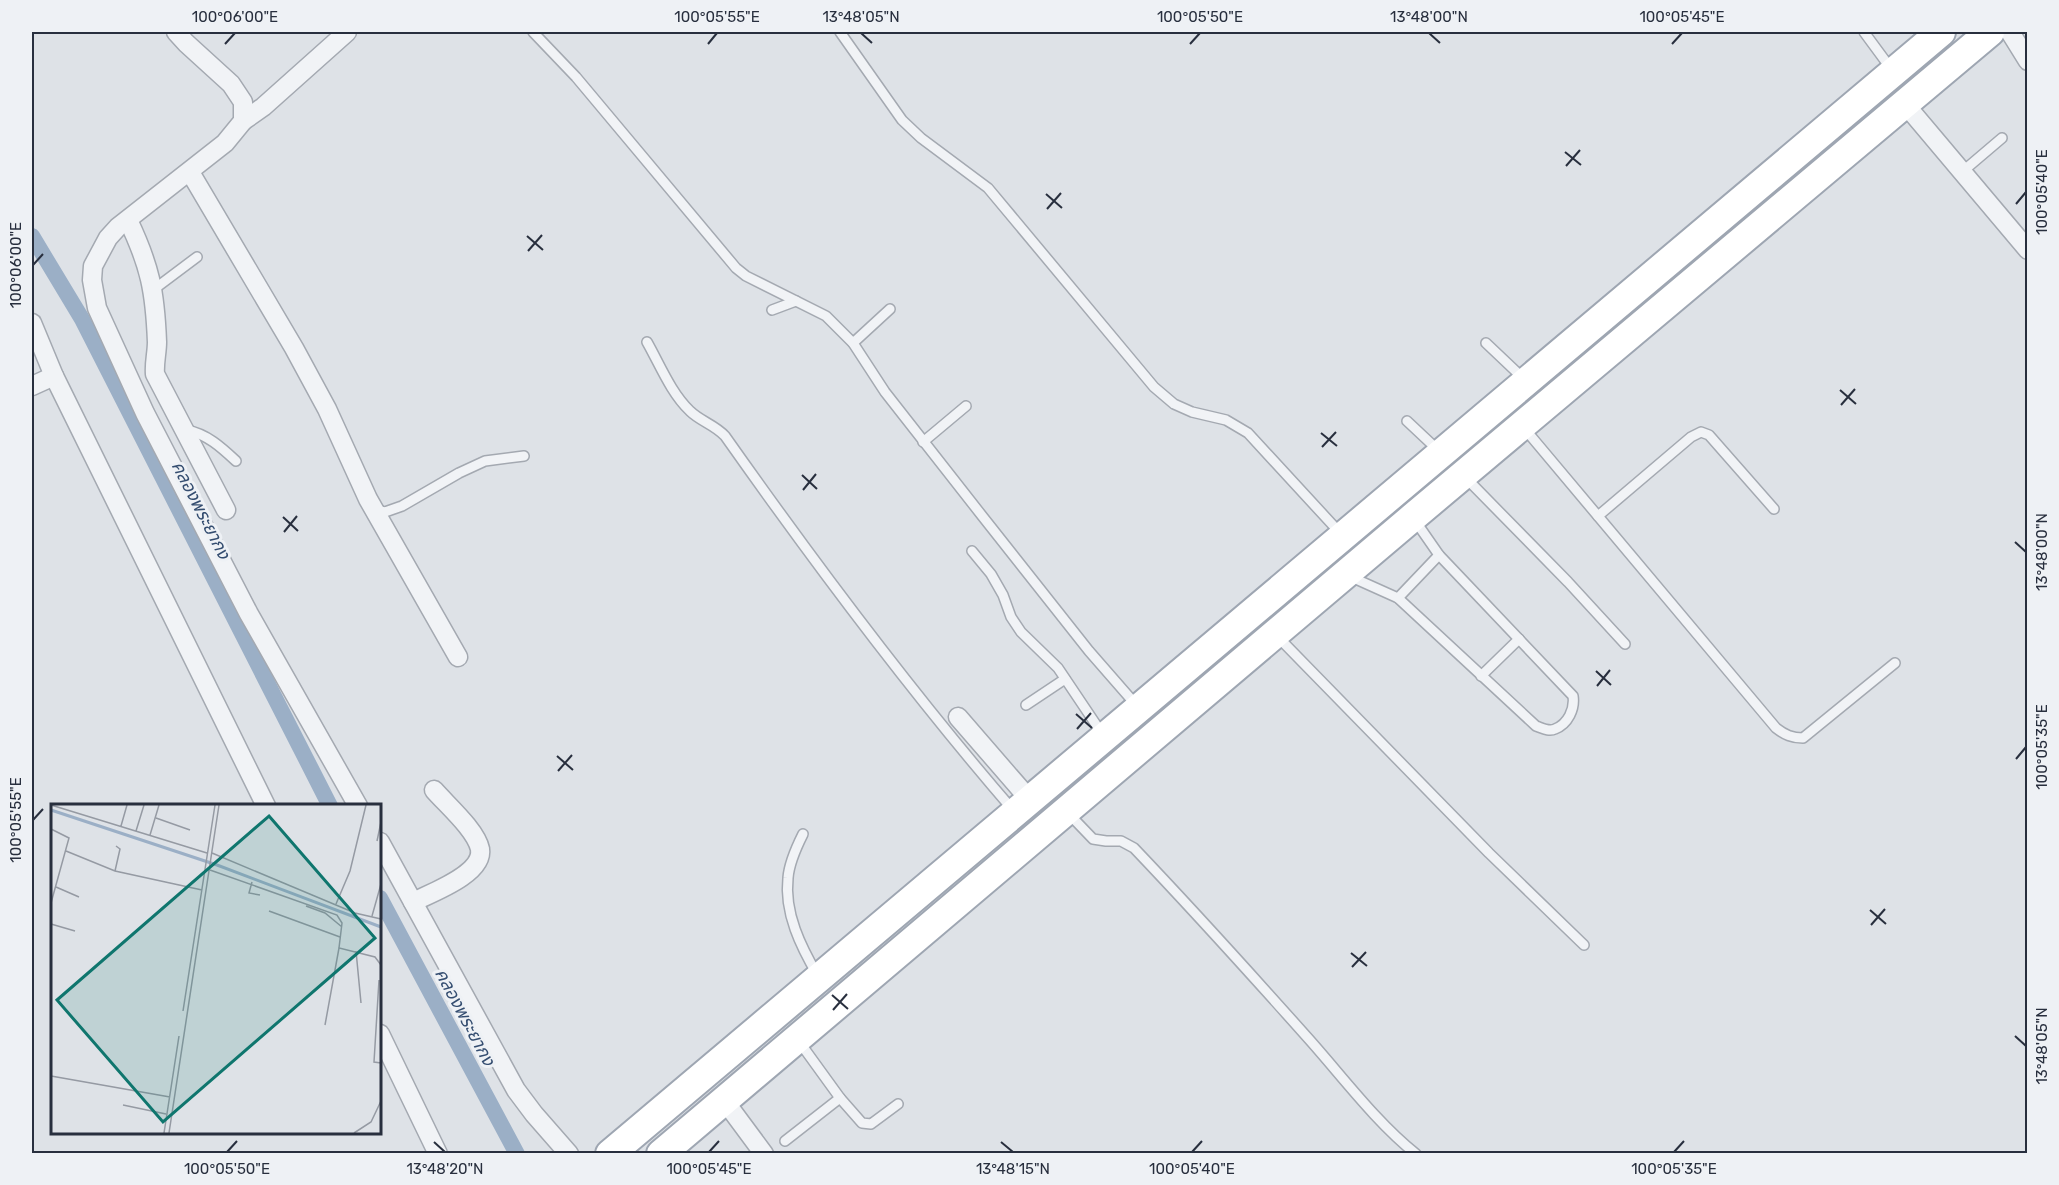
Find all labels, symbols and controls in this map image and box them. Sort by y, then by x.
text: 100°06'00"E [192,8,278,26]
text: 100°05'55"E [674,8,760,26]
text: 13°48'05"N [822,8,900,26]
text: 100°05'50"E [1157,8,1243,26]
text: 13°48'00"N [1390,8,1468,26]
text: 100°05'45"E [1639,8,1725,26]
text: 100°05'40"E [2033,149,2051,235]
text: 100°06'00"E [7,222,25,308]
water label: คลองพระยากง [167,457,236,564]
text: 13°48'00"N [2033,513,2051,591]
text: 100°05'35"E [2033,704,2051,790]
text: 100°05'55"E [7,777,25,863]
inset map [51,804,381,1134]
water label: คลองพระยากง [430,965,500,1071]
text: 13°48'05"N [2033,1007,2051,1085]
text: 100°05'50"E [184,1160,270,1178]
text: 13°48'20"N [406,1160,484,1178]
text: 100°05'45"E [666,1160,752,1178]
text: 13°48'15"N [976,1160,1050,1178]
text: 100°05'40"E [1149,1160,1235,1178]
text: 100°05'35"E [1631,1160,1717,1178]

